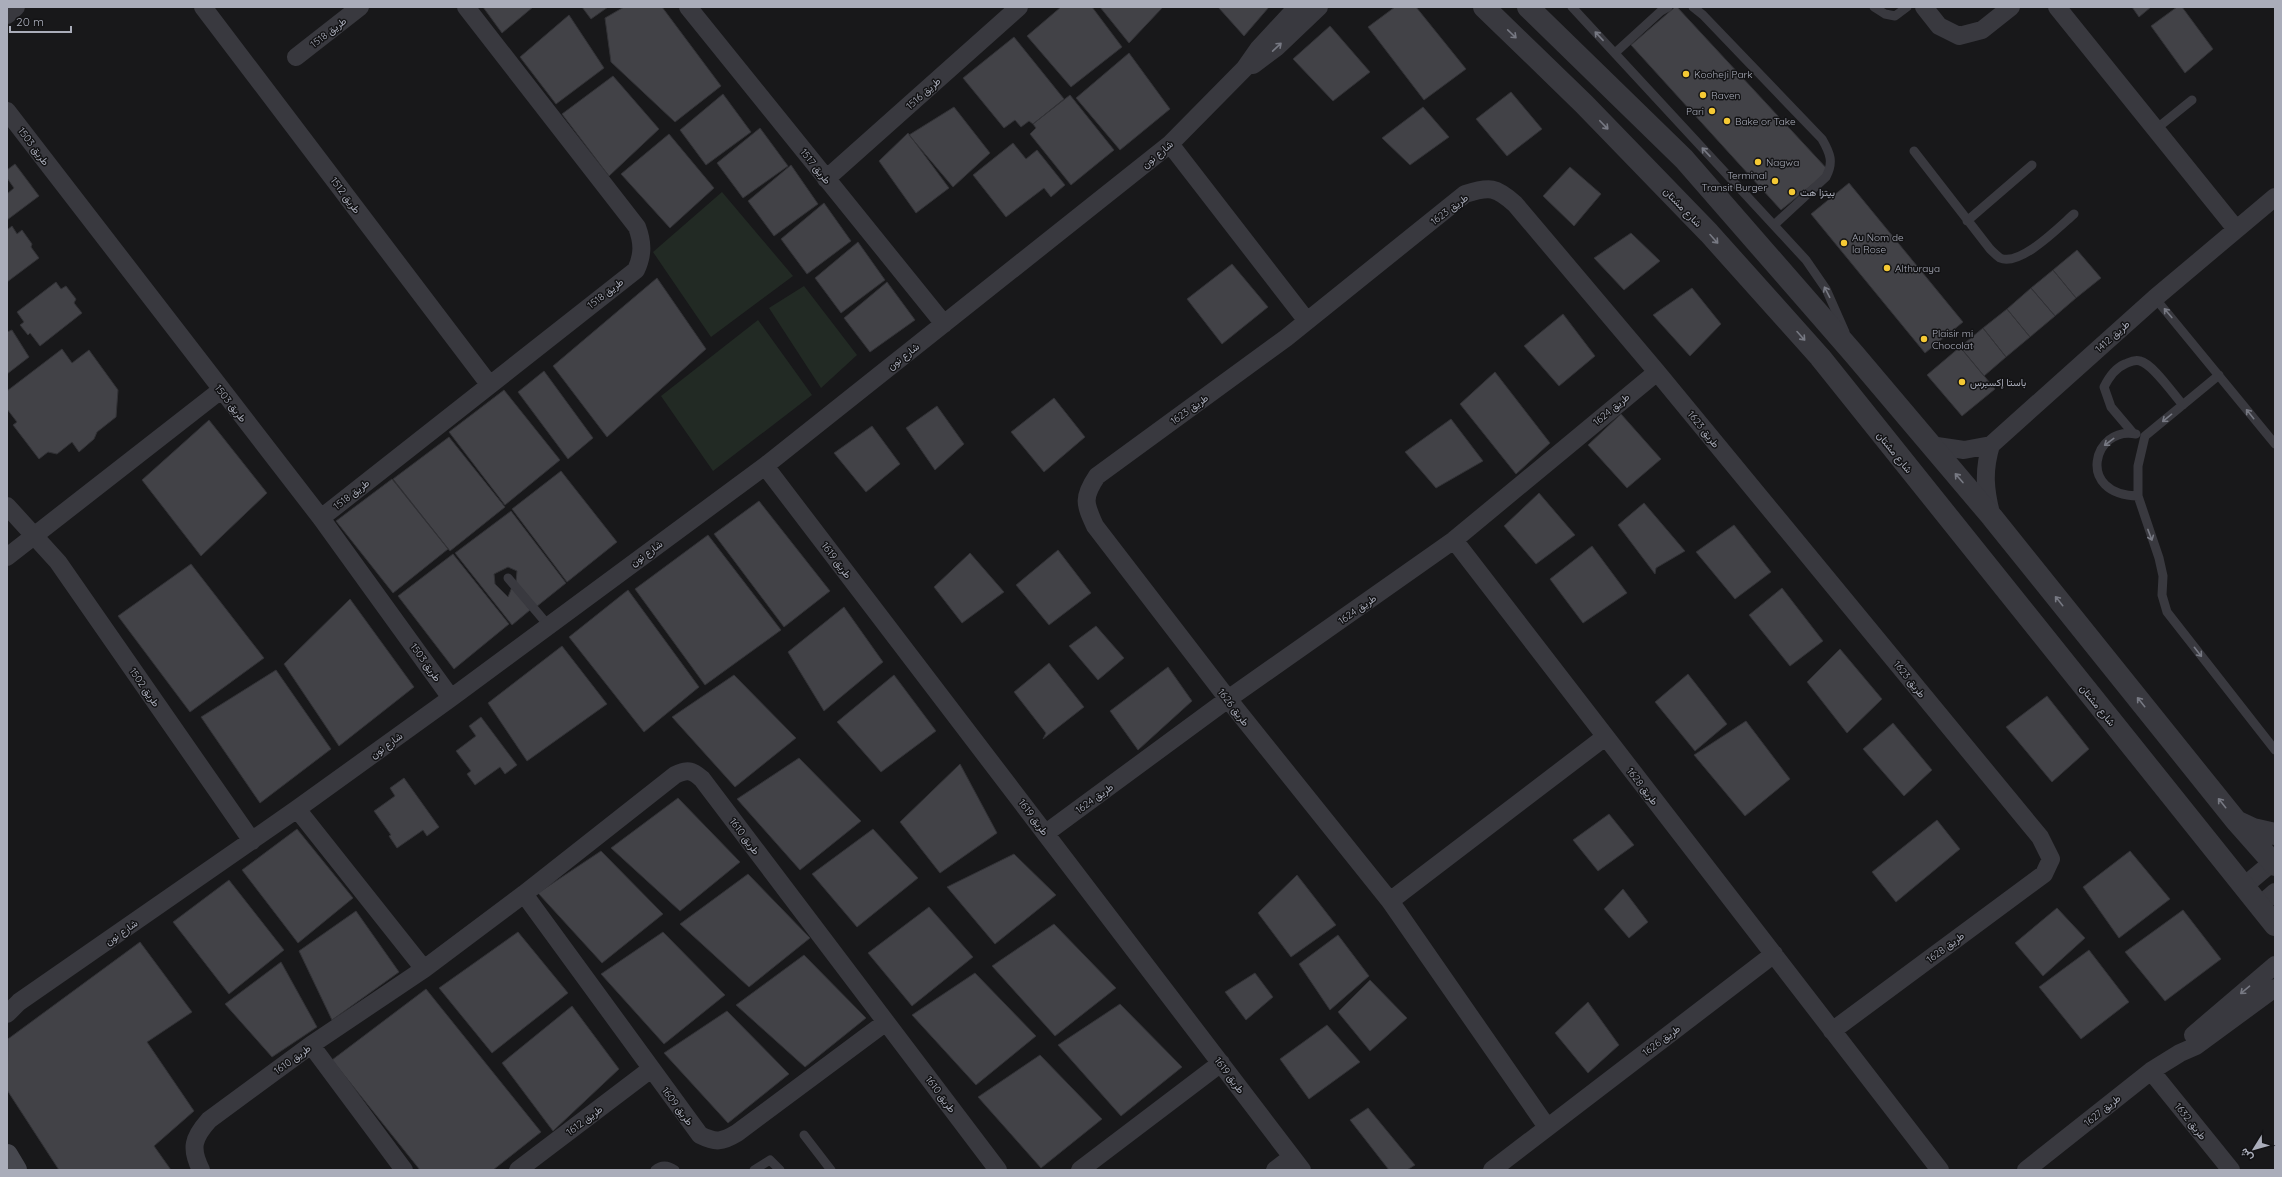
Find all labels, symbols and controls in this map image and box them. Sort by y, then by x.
scale bar [10,8,71,34]
text: 20 m [16,14,44,29]
street label: طريق 1518 [308,14,349,51]
one-way arrow [1507,29,1517,39]
one-way arrow [1594,31,1604,41]
one-way arrow [1272,43,1282,52]
place label: Kooheji Park [1694,68,1753,81]
marker: Kooheji Park [1681,69,1691,79]
street label: طريق 1516 [903,74,944,112]
place label: Raven [1711,89,1740,102]
marker: Raven [1698,90,1708,100]
place label: Pari [1686,105,1704,118]
marker: Pari [1707,106,1717,116]
place label: Bake or Take [1735,115,1796,128]
marker: Bake or Take [1722,116,1732,126]
one-way arrow [1600,120,1609,130]
street label: طريق 1503 [15,125,52,168]
street label: شارع نون [1139,137,1176,171]
street label: طريق 1517 [797,146,834,187]
one-way arrow [1701,147,1711,157]
place label: Nagwa [1766,156,1799,169]
marker: Nagwa [1753,157,1763,167]
place label: Terminal Transit Burger [1702,169,1767,194]
street label: طريق 1512 [328,174,364,216]
marker: Terminal Transit Burger [1770,176,1780,186]
street label: شارع مشتان [1661,185,1705,230]
place label: بيتزا هت [1800,186,1835,199]
marker: بيتزا هت [1787,187,1797,197]
street label: طريق 1623 [1428,191,1471,228]
place label: Au Nom de la Rose [1852,231,1904,256]
one-way arrow [1709,234,1719,244]
marker: Au Nom de la Rose [1839,238,1849,248]
place label: Althuraya [1895,262,1940,275]
marker: Althuraya [1882,263,1892,273]
street label: طريق 1518 [585,275,626,312]
one-way arrow [1823,287,1830,299]
one-way arrow [2163,308,2172,319]
street label: طريق 1412 [2092,317,2133,355]
place label: Plaisir mi Chocolat [1932,327,1974,352]
one-way arrow [1796,331,1805,341]
marker: Plaisir mi Chocolat [1919,334,1929,344]
street label: شارع نون [885,340,922,373]
place label: باستا إكسبرس [1970,376,2026,389]
marker: باستا إكسبرس [1957,377,1967,387]
street label: طريق 1503 [212,382,250,425]
street label: طريق 1624 [1590,390,1633,428]
street label: طريق 1623 [1168,391,1211,428]
street label: طريق 1623 [1685,408,1723,451]
one-way arrow [2246,408,2255,419]
one-way arrow [2162,413,2173,422]
street label: شارع مشتان [1874,429,1915,476]
one-way arrow [2103,438,2114,447]
one-way arrow [1955,473,1964,484]
street label: طريق 1518 [331,476,372,513]
one-way arrow [2146,528,2154,540]
street label: شارع نون [628,537,665,570]
street label: طريق 1619 [819,540,855,581]
street label: طريق 1624 [1336,591,1379,627]
one-way arrow [2055,595,2064,606]
street label: طريق 1503 [407,641,444,684]
one-way arrow [2194,646,2202,657]
street label: طريق 1623 [1891,658,1929,701]
street label: طريق 1502 [126,665,163,710]
street label: شارع مشتان [2077,682,2118,729]
street label: طريق 1626 [1215,686,1253,729]
one-way arrow [2137,696,2145,707]
street label: شارع نون [368,729,405,762]
street label: طريق 1628 [1624,765,1662,808]
street label: طريق 1624 [1073,780,1116,817]
street label: طريق 1619 [1016,797,1052,838]
one-way arrow [2218,798,2227,809]
street label: طريق 1610 [727,815,763,858]
street label: شارع نون [102,916,140,948]
street label: طريق 1628 [1924,929,1967,966]
one-way arrow [2240,986,2251,995]
street label: طريق 1626 [1640,1022,1683,1059]
street label: طريق 1610 [271,1041,314,1077]
street label: طريق 1619 [1212,1055,1248,1096]
street label: طريق 1610 [923,1073,959,1116]
street label: طريق 1609 [659,1085,696,1128]
street label: طريق 1627 [2081,1091,2124,1129]
street label: طريق 1632 [2172,1100,2210,1143]
street label: طريق 1612 [564,1102,605,1138]
north arrow [2234,1129,2274,1169]
text: ش [2236,1146,2256,1165]

